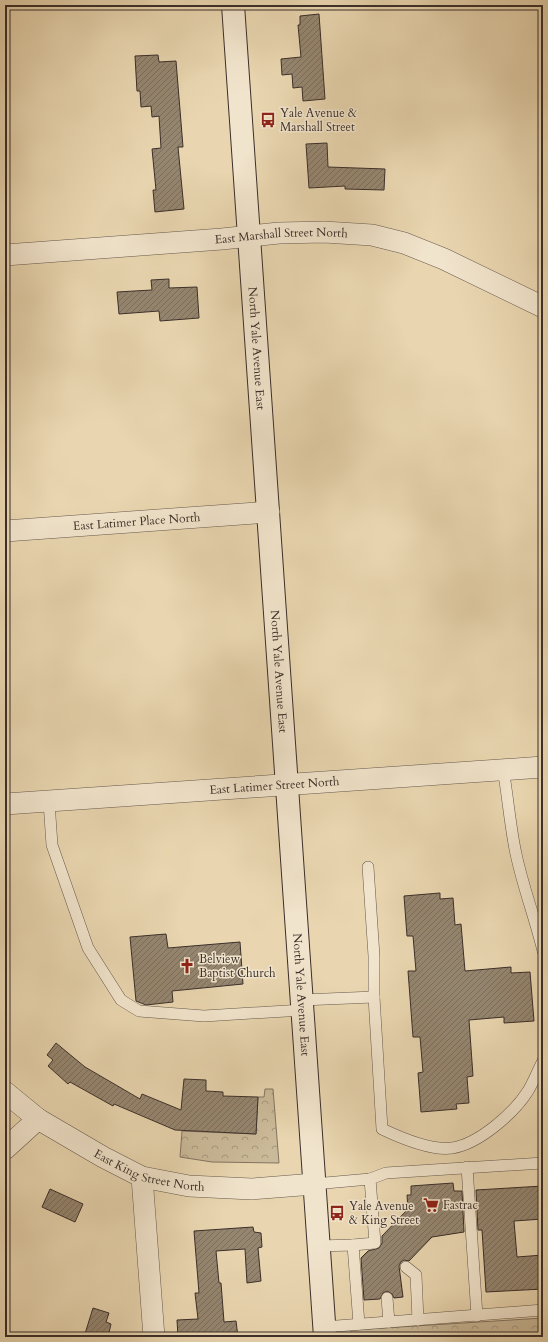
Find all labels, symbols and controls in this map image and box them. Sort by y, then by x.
place label: Yale Avenue & Marshall Street [280,105,357,135]
bus stop icon: Yale Avenue & Marshall Street [259,111,277,129]
street label: East Marshall Street North [214,224,349,248]
street label: North Yale Avenue East [244,286,269,410]
street label: East Latimer Place North [72,509,201,534]
street label: North Yale Avenue East [267,609,291,734]
street label: East Latimer Street North [209,773,340,798]
street label: North Yale Avenue East [289,933,314,1057]
place label: Belview Baptist Church [199,951,276,981]
church icon: Belview Baptist Church [178,957,196,975]
street label: East King Street North [91,1146,205,1195]
supermarket icon: Fastrac [422,1196,440,1214]
place label: Fastrac [443,1197,478,1213]
place label: Yale Avenue & King Street [349,1198,419,1228]
bus stop icon: Yale Avenue & King Street [328,1204,346,1222]

